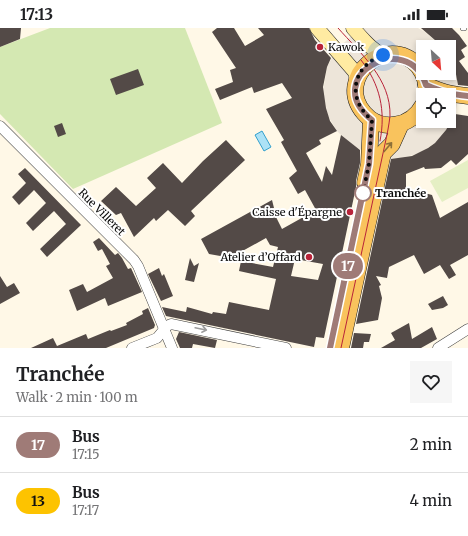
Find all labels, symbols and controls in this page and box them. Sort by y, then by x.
text: 17:13 [20,5,53,24]
place label: Kawok [328,40,364,54]
north arrow [416,40,456,80]
map controls [416,40,456,128]
marker: Kawok [315,42,325,52]
your location [373,45,393,65]
button: locate [416,88,456,128]
one-way arrow [383,142,392,153]
marker: Tranchée [354,184,372,202]
street label: Rue Villeret [76,186,129,239]
place label: Tranchée [375,186,426,200]
place label: Caisse d'Épargne [252,205,342,219]
marker: Caisse d'Épargne [345,207,355,217]
place label: Atelier d’Offard [219,250,301,264]
marker: Atelier d’Offard [304,252,314,262]
line badge: 17 [330,253,366,279]
text: 17 [341,257,355,275]
one-way arrow [194,326,207,334]
button: heart [410,361,452,403]
text: Tranchée [16,362,105,386]
text: Walk · 2 min · 100 m [16,389,138,406]
text: Bus [72,427,100,446]
text: 2 min [410,435,452,454]
text: 17 [31,436,45,454]
text: 17:15 [72,446,100,463]
text: Bus [72,483,100,502]
text: 4 min [410,491,452,510]
text: 13 [31,492,45,510]
text: 17:17 [72,502,99,519]

